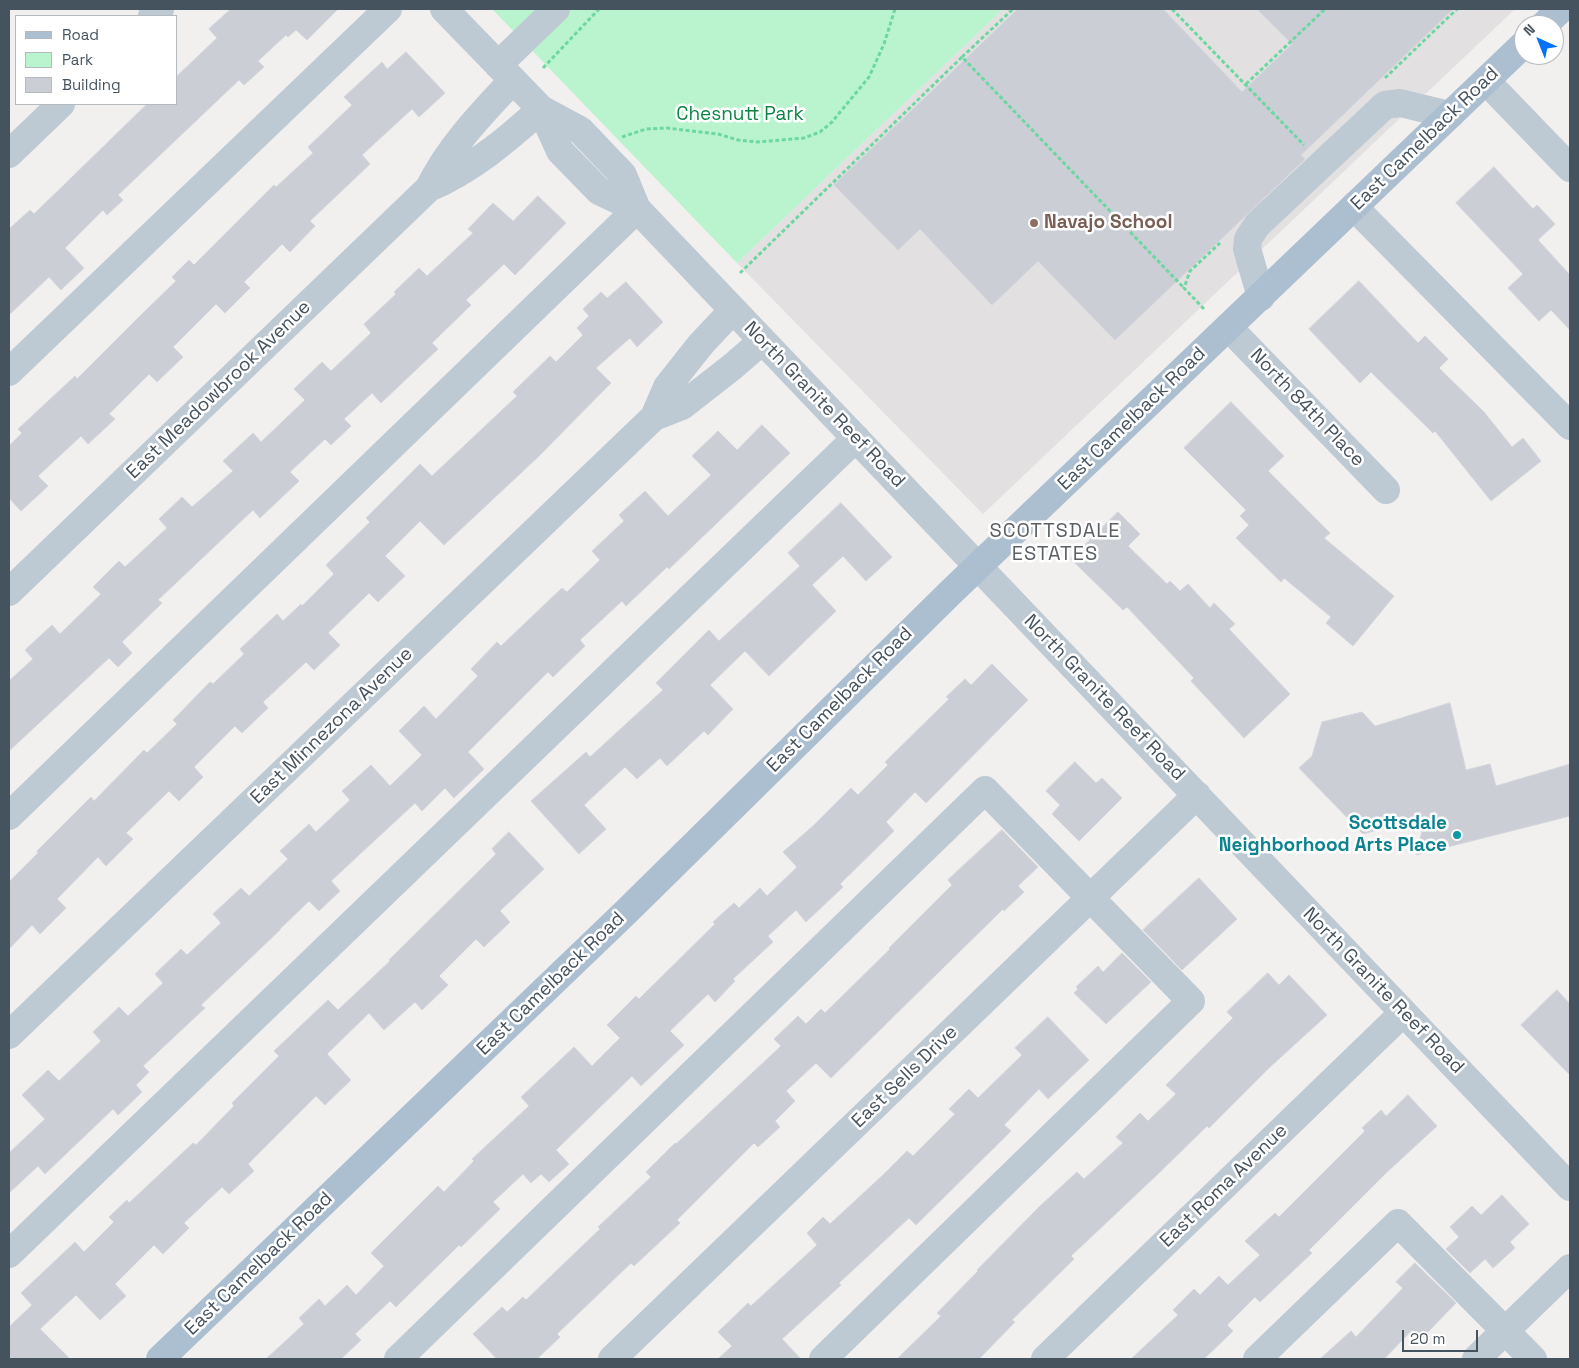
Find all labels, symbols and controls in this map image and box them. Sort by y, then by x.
legend [15,15,178,105]
north arrow [1514,15,1564,65]
text: N [1520,20,1539,40]
text: Road [62,25,99,44]
text: Park [62,50,93,69]
street label: East Camelback Road [1346,63,1504,215]
text: Building [62,75,121,94]
park label: Chesnutt Park [676,104,804,126]
place label: Navajo School [1044,212,1173,234]
marker: Navajo School [1028,217,1040,229]
street label: East Meadowbrook Avenue [122,296,316,484]
street label: North Granite Reef Road [739,317,909,493]
street label: East Camelback Road [1053,343,1211,495]
street label: North 84th Place [1245,344,1369,472]
district label: SCOTTSDALE ESTATES [988,520,1122,567]
street label: North Granite Reef Road [1019,610,1189,786]
street label: East Camelback Road [763,623,917,777]
street label: East Minnezona Avenue [246,643,418,809]
place label: Scottsdale Neighborhood Arts Place [1219,813,1447,857]
marker: Scottsdale Neighborhood Arts Place [1451,829,1463,841]
street label: North Granite Reef Road [1298,903,1468,1079]
street label: East Camelback Road [472,908,630,1060]
street label: East Sells Drive [848,1021,962,1133]
street label: East Roma Avenue [1156,1119,1292,1253]
street label: East Camelback Road [180,1188,338,1340]
scale bar [1404,1320,1480,1352]
text: 20 m [1410,1329,1445,1348]

